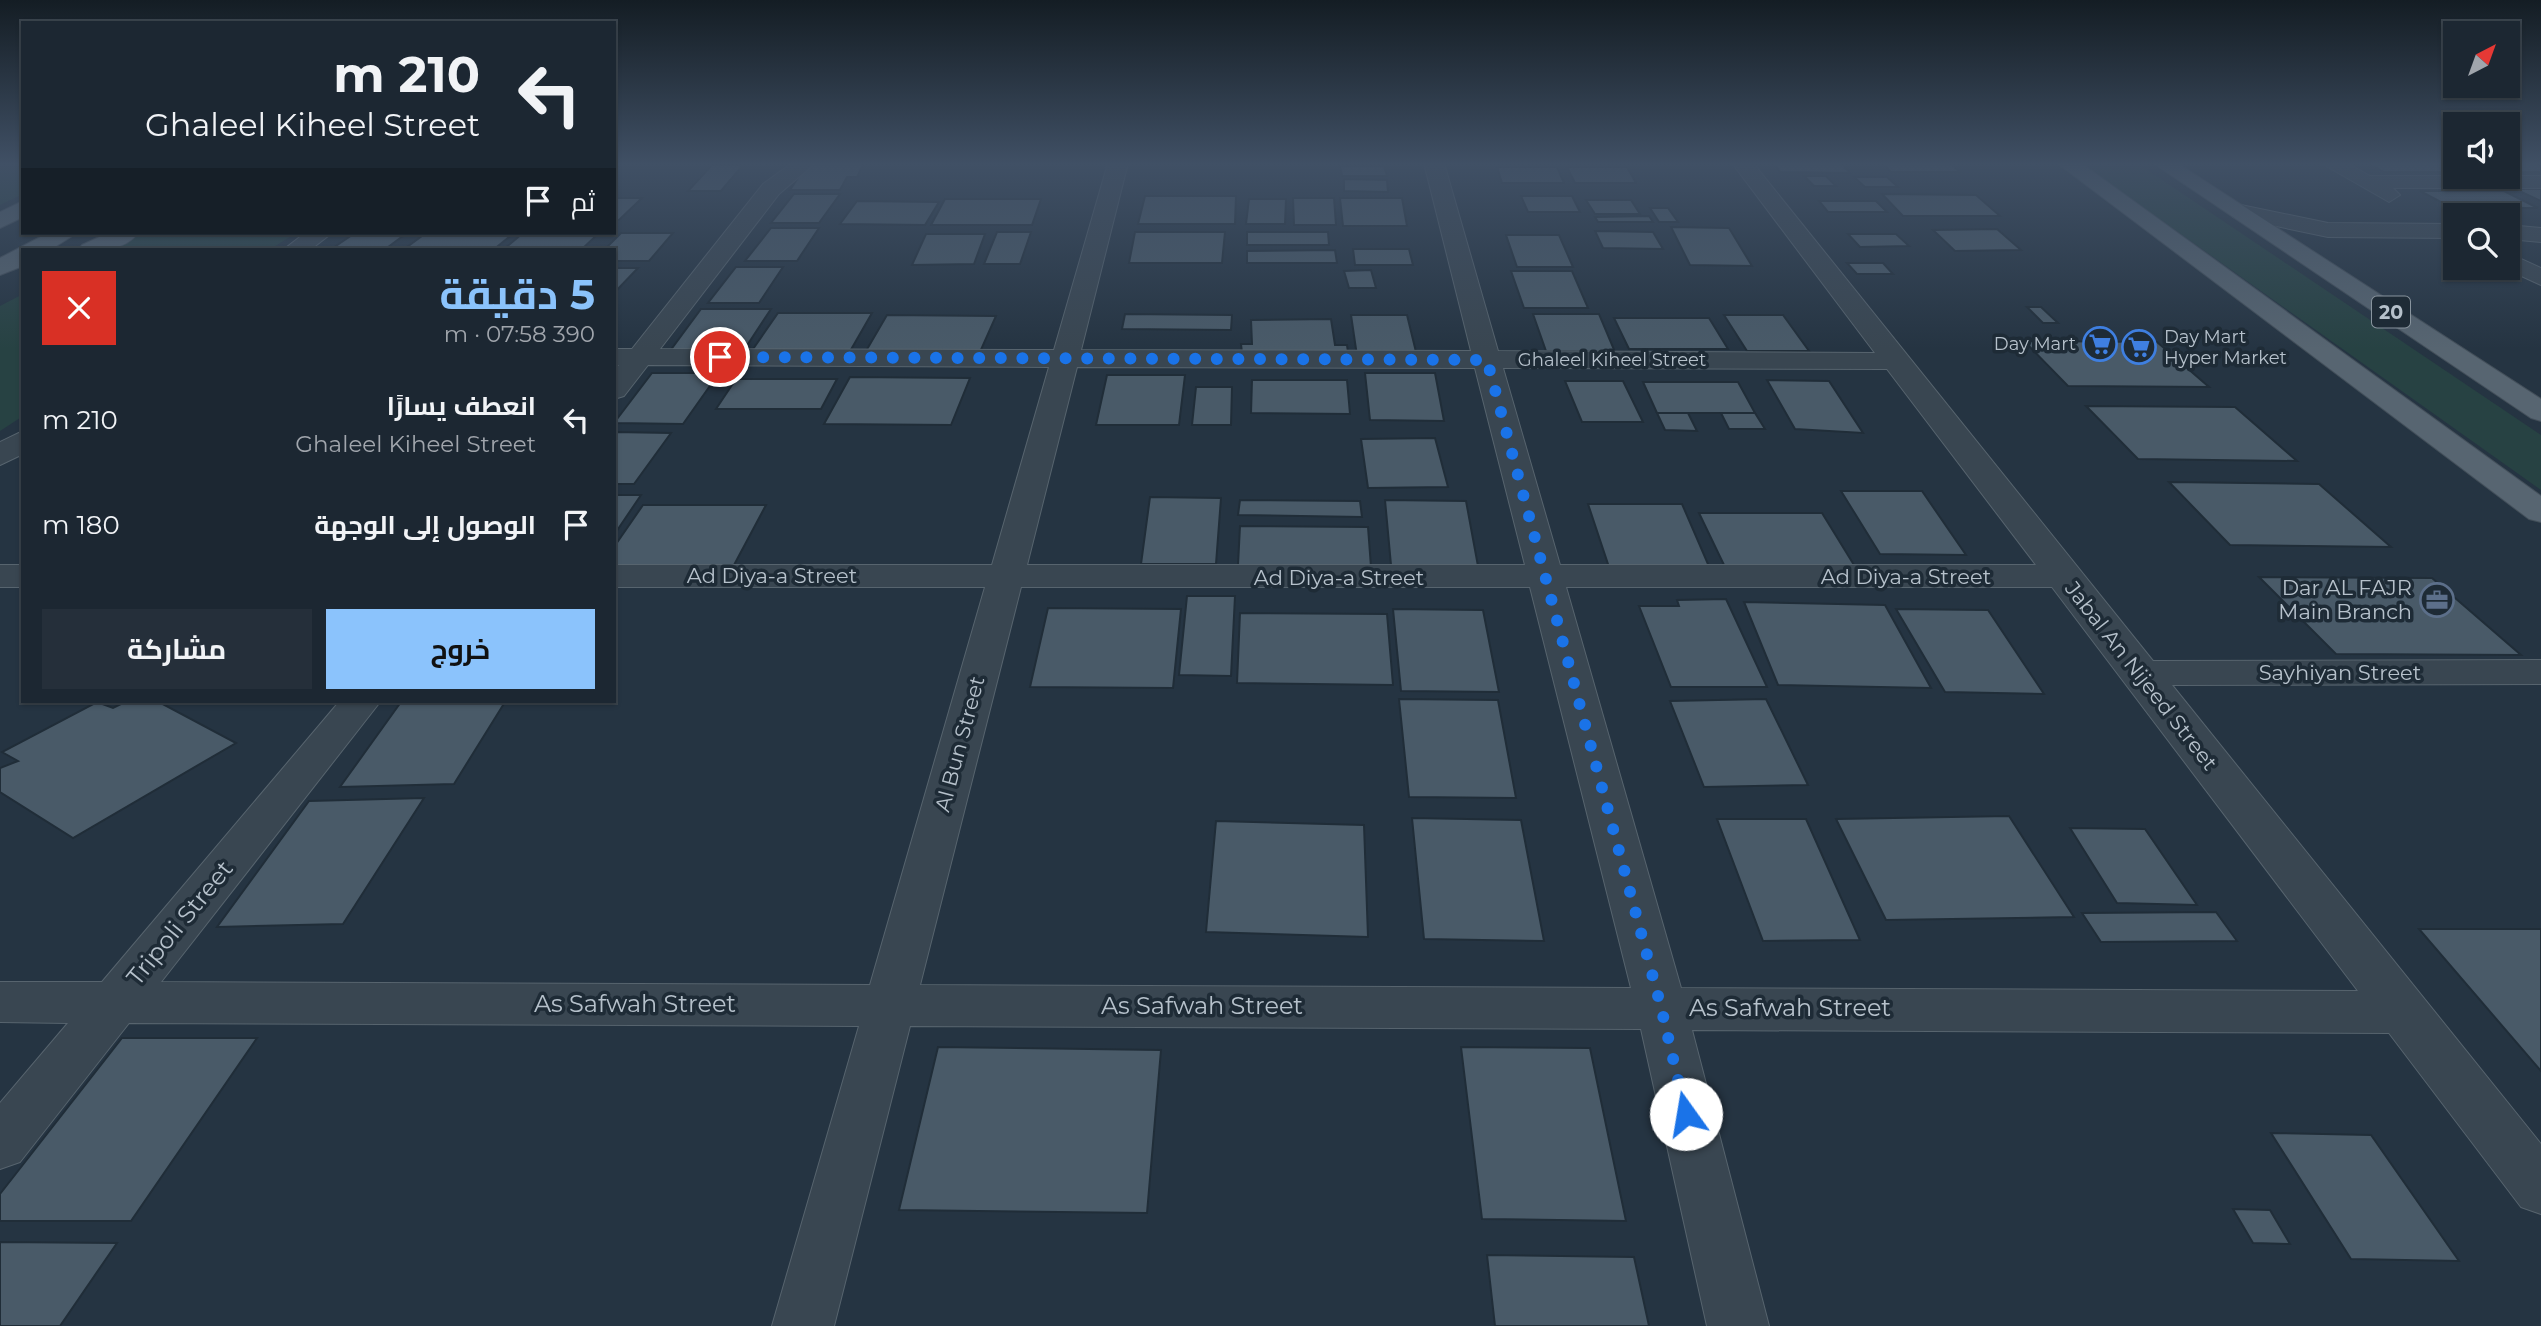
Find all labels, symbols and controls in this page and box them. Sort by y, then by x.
north arrow [2443,21,2520,98]
map controls [2443,21,2520,280]
text: 210 m [333,45,480,104]
icon: left [504,49,595,140]
text: Ghaleel Kiheel Street [145,105,480,144]
button: sound [2443,112,2520,189]
icon: arrive [519,182,557,220]
text: ثم [571,186,595,218]
button: search [2443,203,2520,280]
text: 5 دقيقة [439,268,595,320]
button: close [42,271,116,345]
road number: 20 [2372,296,2410,328]
text: 390 m · 07:58 [444,320,595,348]
supermarket icon: Day Mart [2081,325,2119,363]
place label: Day Mart Hyper Market [2164,326,2287,369]
pin [690,327,750,387]
supermarket icon: Day Mart Hyper Market [2120,328,2158,366]
place label: Day Mart [1994,333,2076,355]
icon: arrive [701,338,739,376]
street label: Ghaleel Kiheel Street [1518,349,1706,371]
text: انعطف يسارًا [387,390,536,422]
icon: left [557,401,595,439]
text: 210 m [42,404,118,436]
text: Ghaleel Kiheel Street [295,430,536,458]
icon: arrive [557,506,595,544]
text: 180 m [42,509,120,541]
text: الوصول إلى الوجهة [314,509,536,541]
street label: Ad Diya-a Street [687,563,857,588]
street label: Ad Diya-a Street [1821,564,1991,589]
street label: Ad Diya-a Street [1254,565,1424,590]
place label: Dar AL FAJR Main Branch [2278,575,2412,624]
street label: Jabal An Nijeed Street [2059,576,2223,775]
office icon: Dar AL FAJR Main Branch [2418,581,2456,619]
button: مشاركة [42,609,312,689]
button: خروج [326,609,595,689]
street label: Sayhiyan Street [2259,660,2421,685]
street label: Al Bun Street [929,673,990,814]
street label: Tripoli Street [120,854,239,991]
street label: As Safwah Street [534,989,736,1018]
street label: As Safwah Street [1101,991,1303,1020]
street label: As Safwah Street [1689,993,1891,1022]
position arrow [1649,1077,1723,1151]

